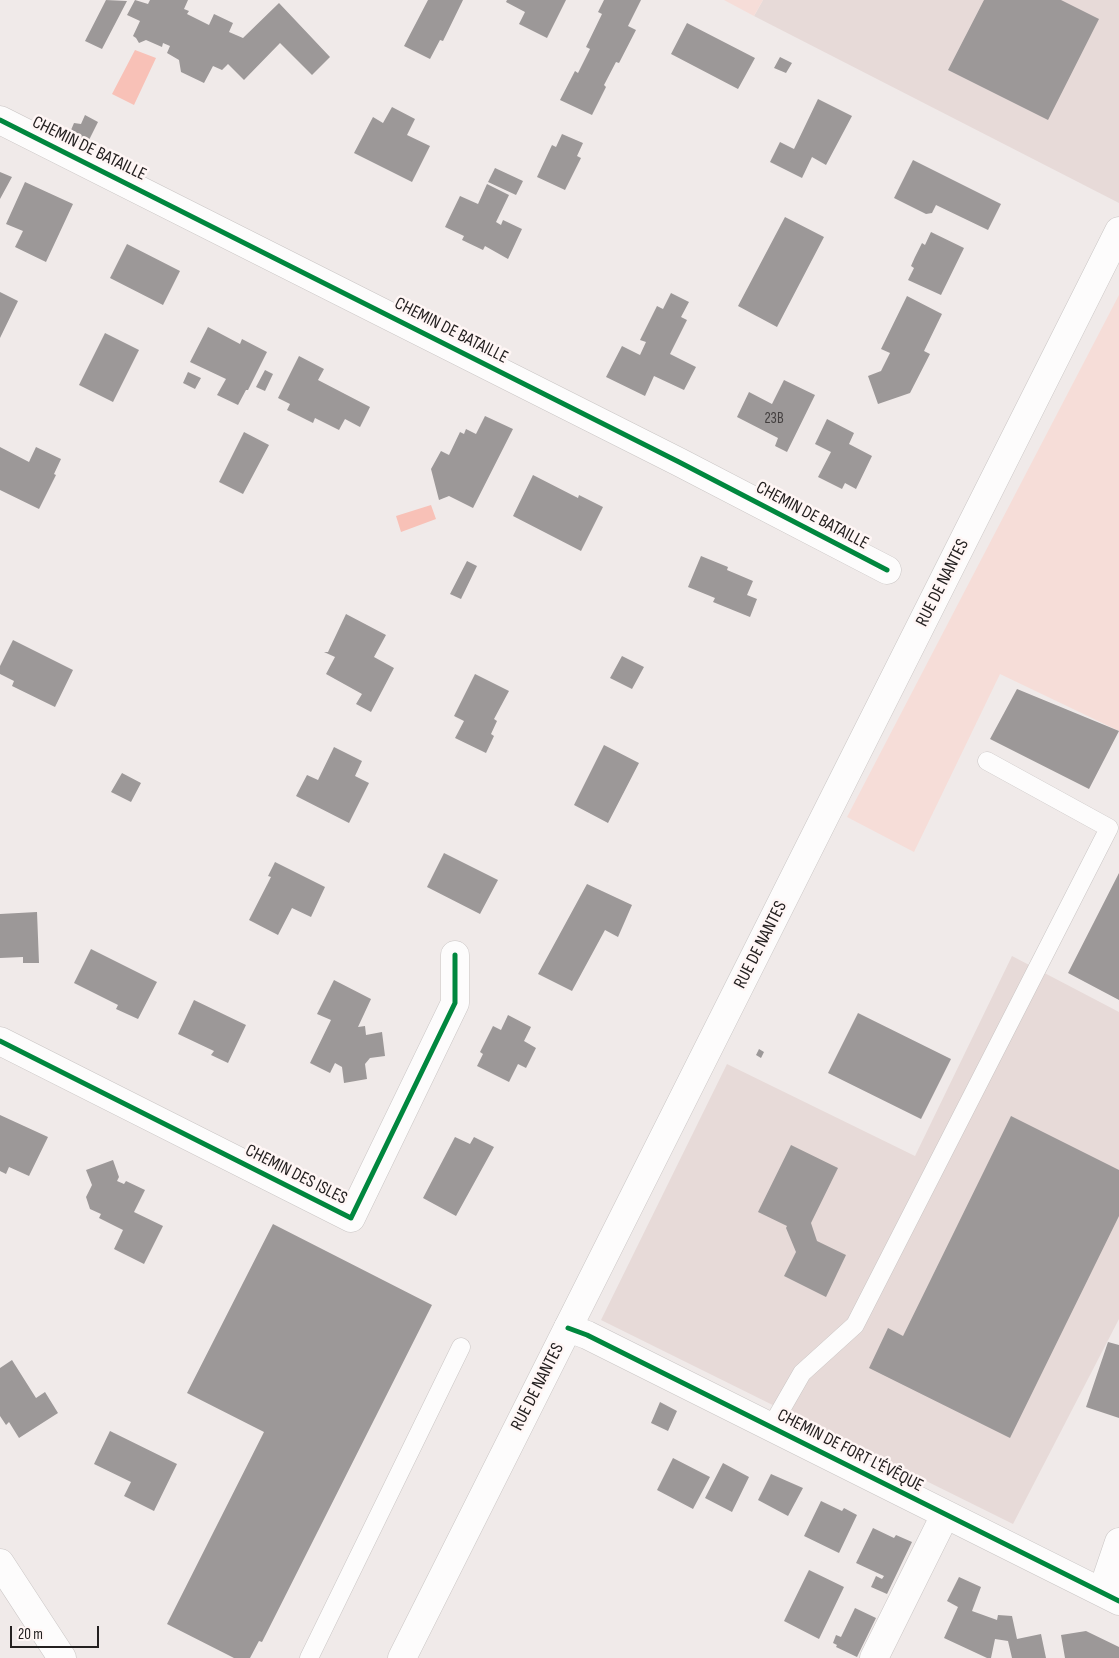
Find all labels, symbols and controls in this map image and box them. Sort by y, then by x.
street label: CHEMIN DE BATAILLE [28,112,150,186]
street label: CHEMIN DE BATAILLE [391,293,511,369]
house number: 23B [764,410,784,428]
street label: CHEMIN DE BATAILLE [752,477,872,555]
street label: RUE DE NANTES [912,536,974,630]
street label: RUE DE NANTES [730,898,792,992]
street label: CHEMIN DES ISLES [241,1140,351,1210]
street label: RUE DE NANTES [507,1340,569,1434]
street label: CHEMIN DE FORT L'ÉVÊQUE [773,1405,927,1497]
scale bar [12,1616,101,1648]
text: 20 m [18,1625,43,1644]

